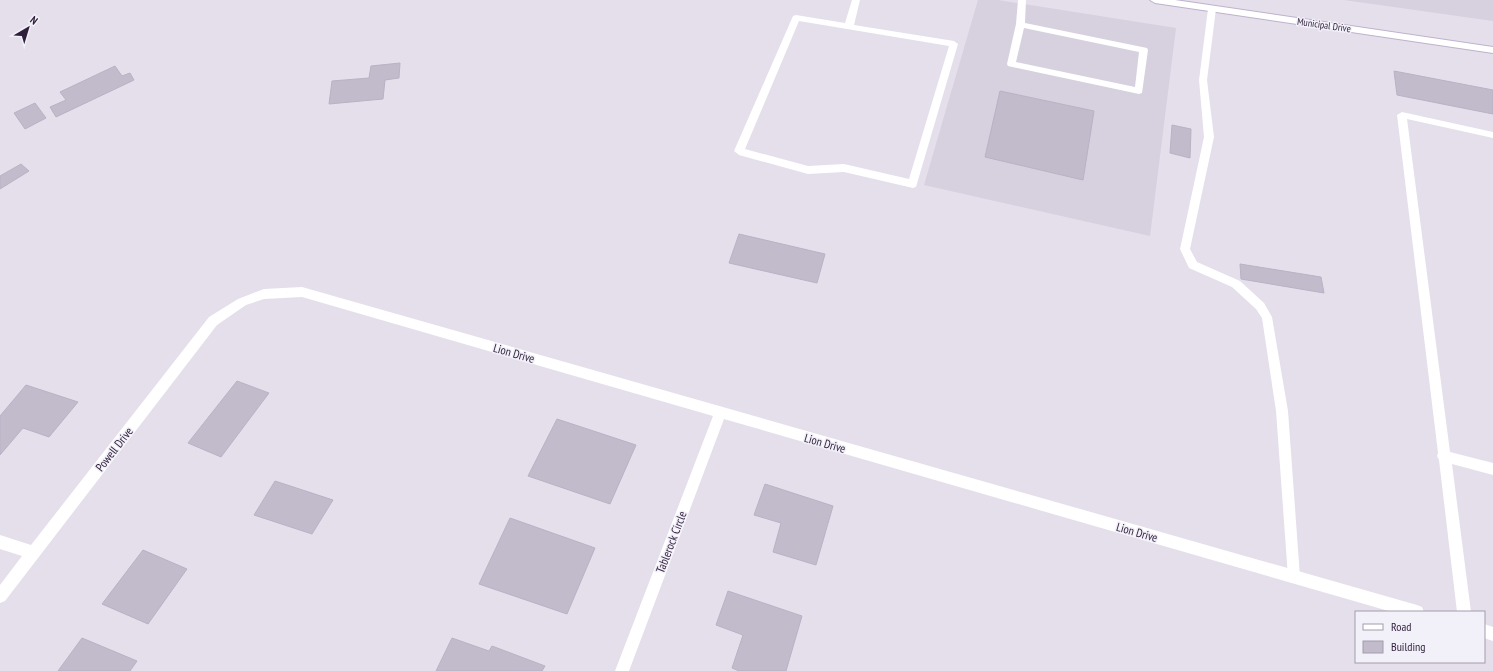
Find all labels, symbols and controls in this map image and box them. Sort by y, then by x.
north arrow [8,8,48,48]
text: N [28,13,41,27]
street label: Municipal Drive [1296,15,1352,35]
street label: Lion Drive [492,340,536,366]
street label: Powell Drive [92,424,136,474]
street label: Lion Drive [803,430,847,456]
street label: Tablerock Circle [652,509,690,575]
street label: Lion Drive [1115,519,1159,545]
legend [1355,611,1485,663]
text: Road [1391,619,1411,634]
text: Building [1391,639,1426,654]

